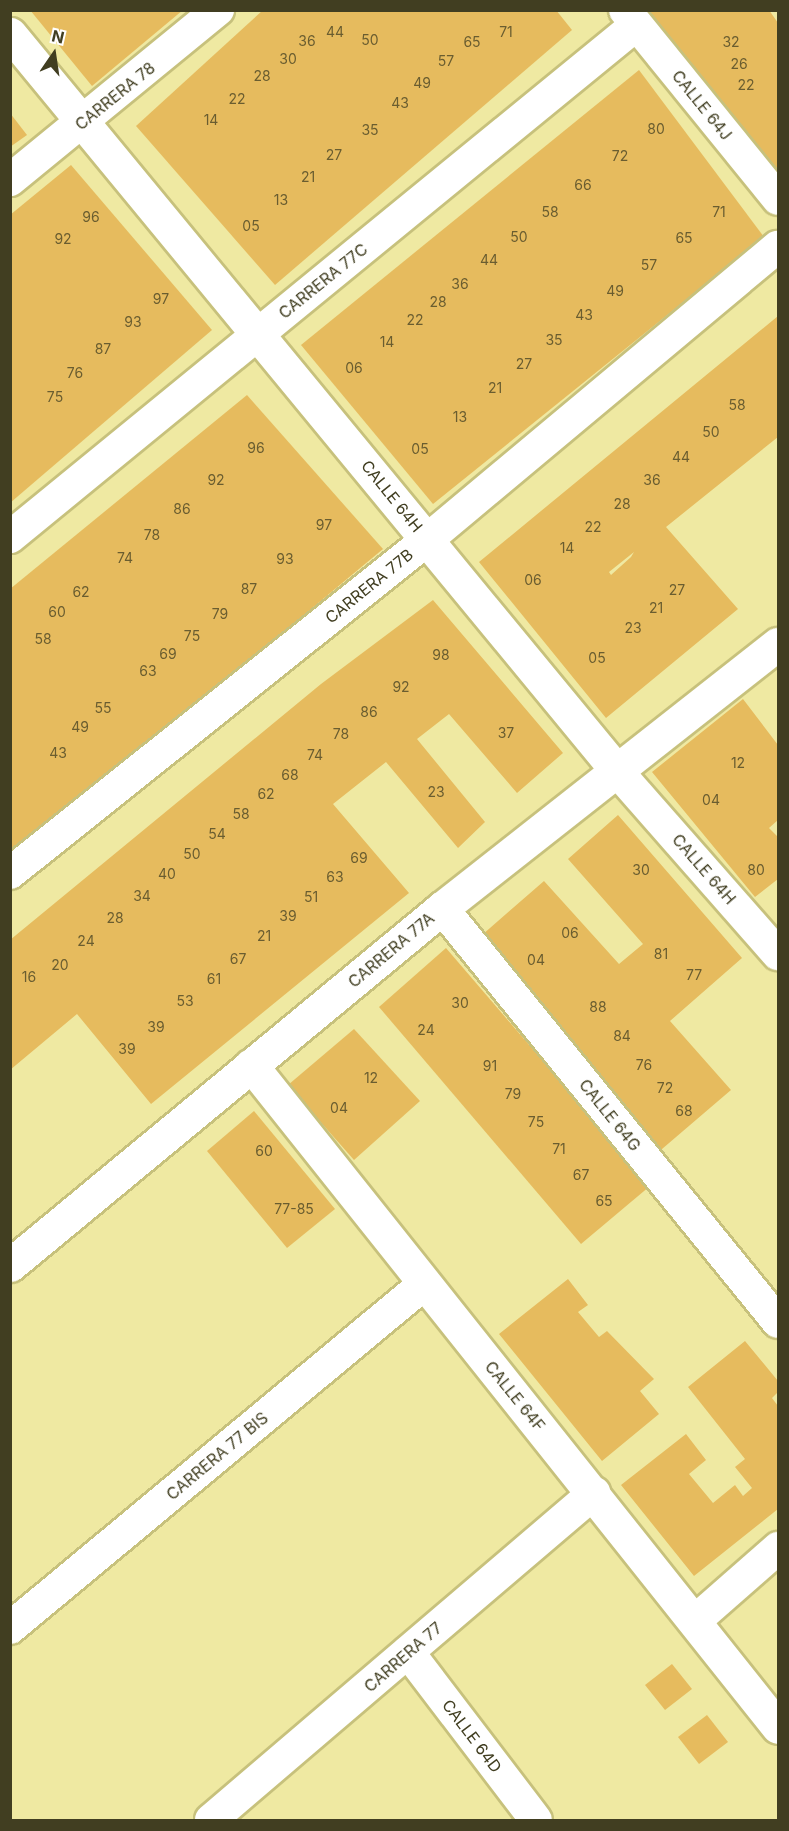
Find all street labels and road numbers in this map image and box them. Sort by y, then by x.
street label: CARRERA 78 [71,58,159,134]
street label: CALLE 64J [668,66,736,144]
street label: CARRERA 77C [275,239,371,323]
street label: CALLE 64H [357,456,427,536]
street label: CARRERA 77B [321,545,417,627]
street label: CALLE 64H [668,830,740,908]
street label: CARRERA 77A [344,909,438,991]
street label: CALLE 64G [575,1075,645,1155]
street label: CALLE 64F [481,1357,549,1435]
street label: CARRERA 77 BIS [162,1408,272,1504]
street label: CARRERA 77 [360,1618,446,1696]
street label: CALLE 64D [438,1696,506,1776]

